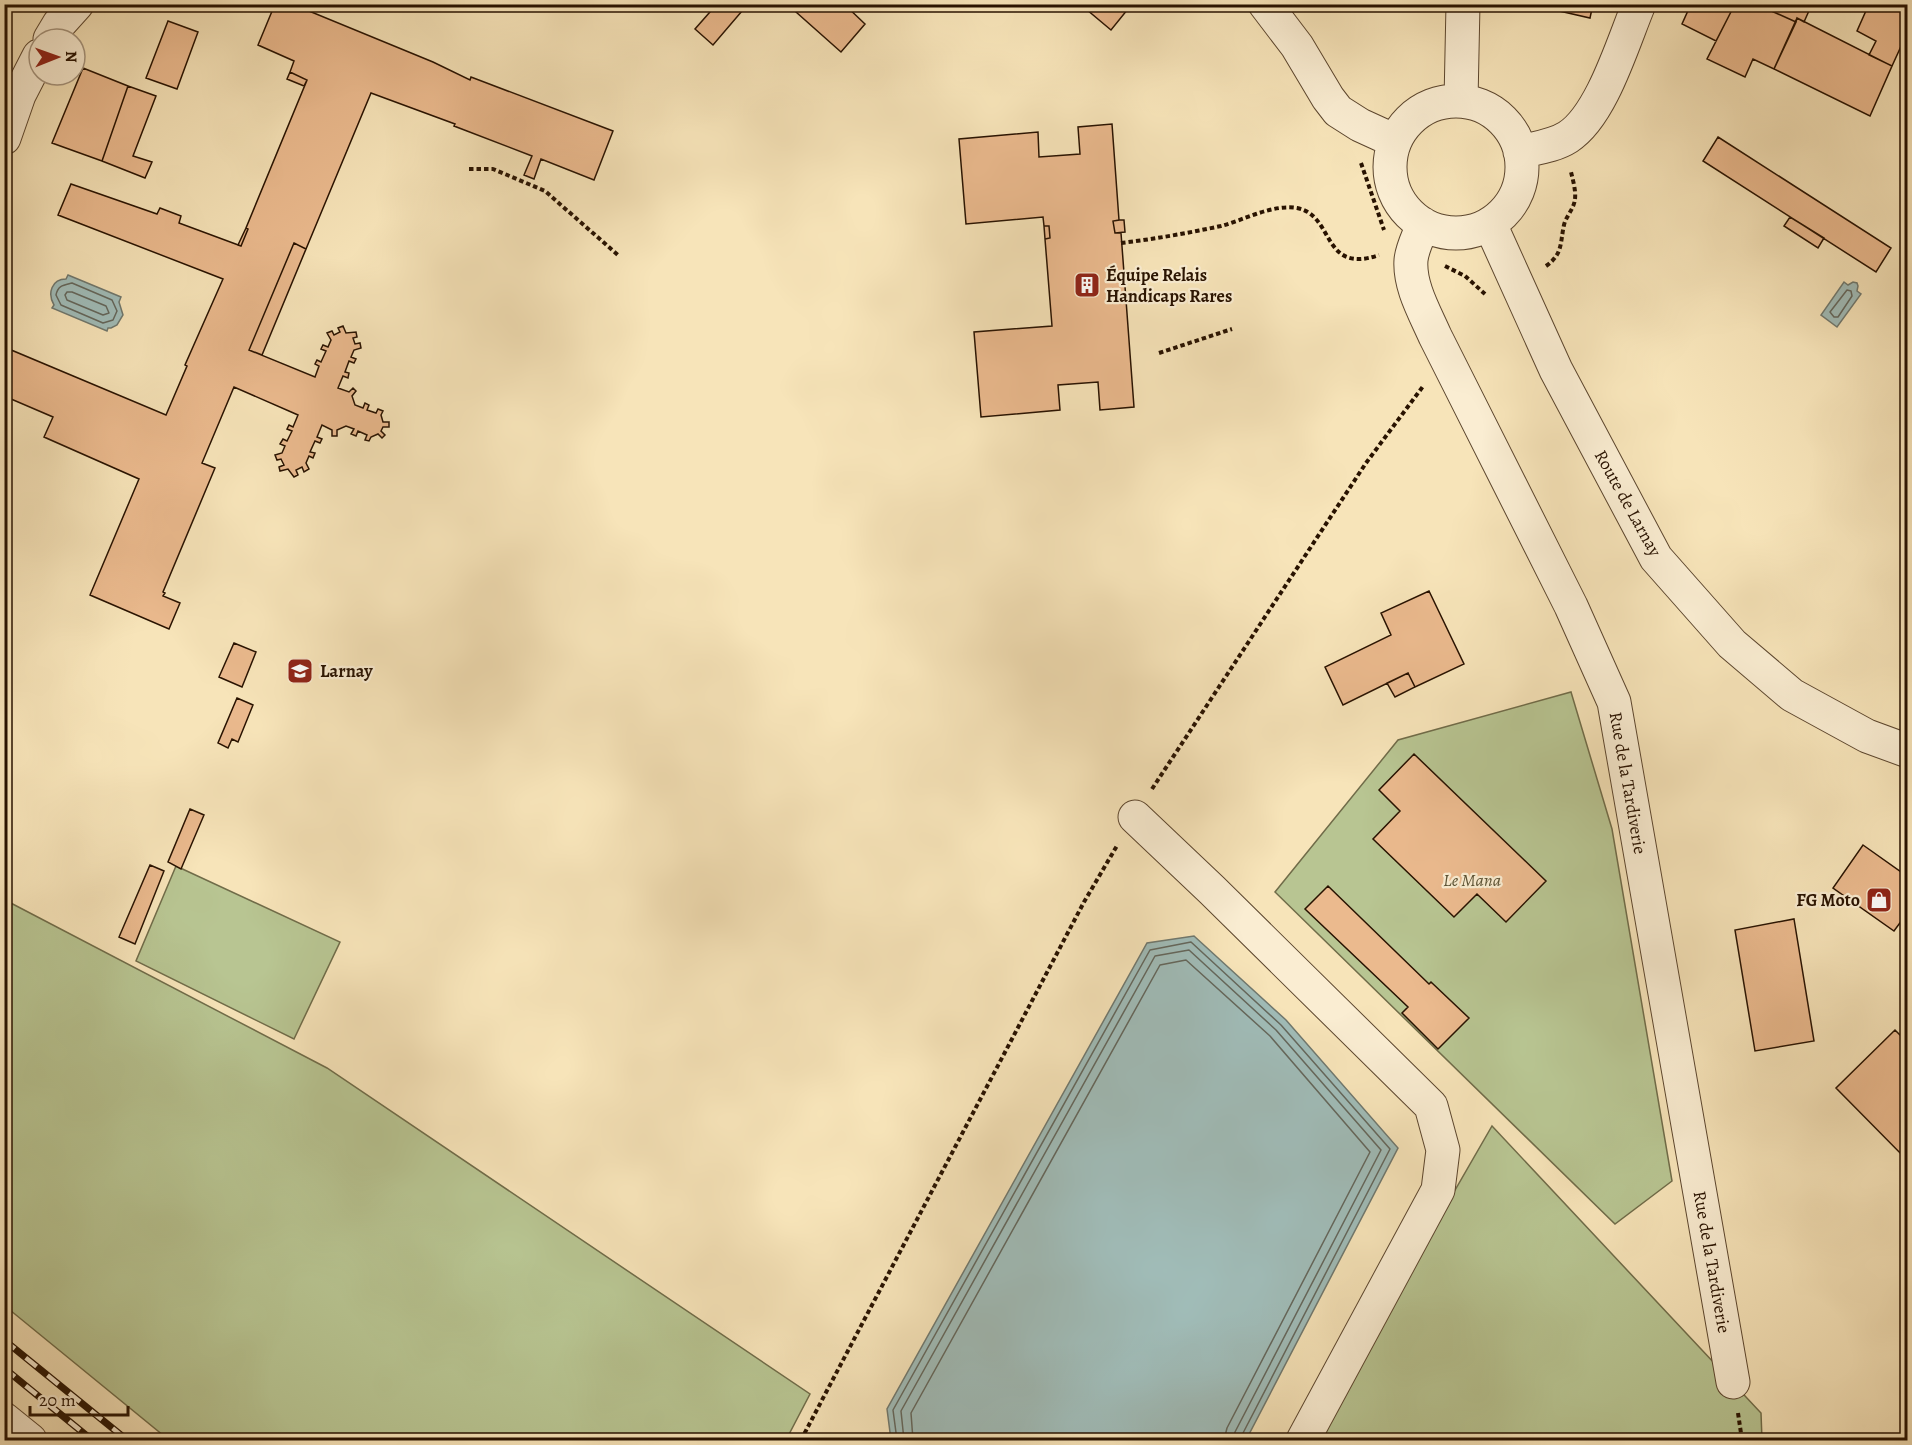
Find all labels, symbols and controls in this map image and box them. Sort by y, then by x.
north arrow [27,27,87,87]
text: N [60,51,82,63]
place label: Équipe Relais Handicaps Rares [1106,263,1232,308]
building icon: Équipe Relais Handicaps Rares [1072,270,1102,300]
street label: Route de Larnay [1589,445,1668,561]
school or university icon: Larnay [285,656,315,686]
place label: Larnay [320,659,373,683]
street label: Rue de la Tardiverie [1604,710,1652,856]
park label: Le Mana [1443,868,1501,892]
shop icon: FG Moto [1864,885,1894,915]
place label: FG Moto [1796,888,1860,912]
street label: Rue de la Tardiverie [1688,1189,1736,1335]
scale bar [30,1379,128,1417]
text: 20 m [39,1388,76,1412]

